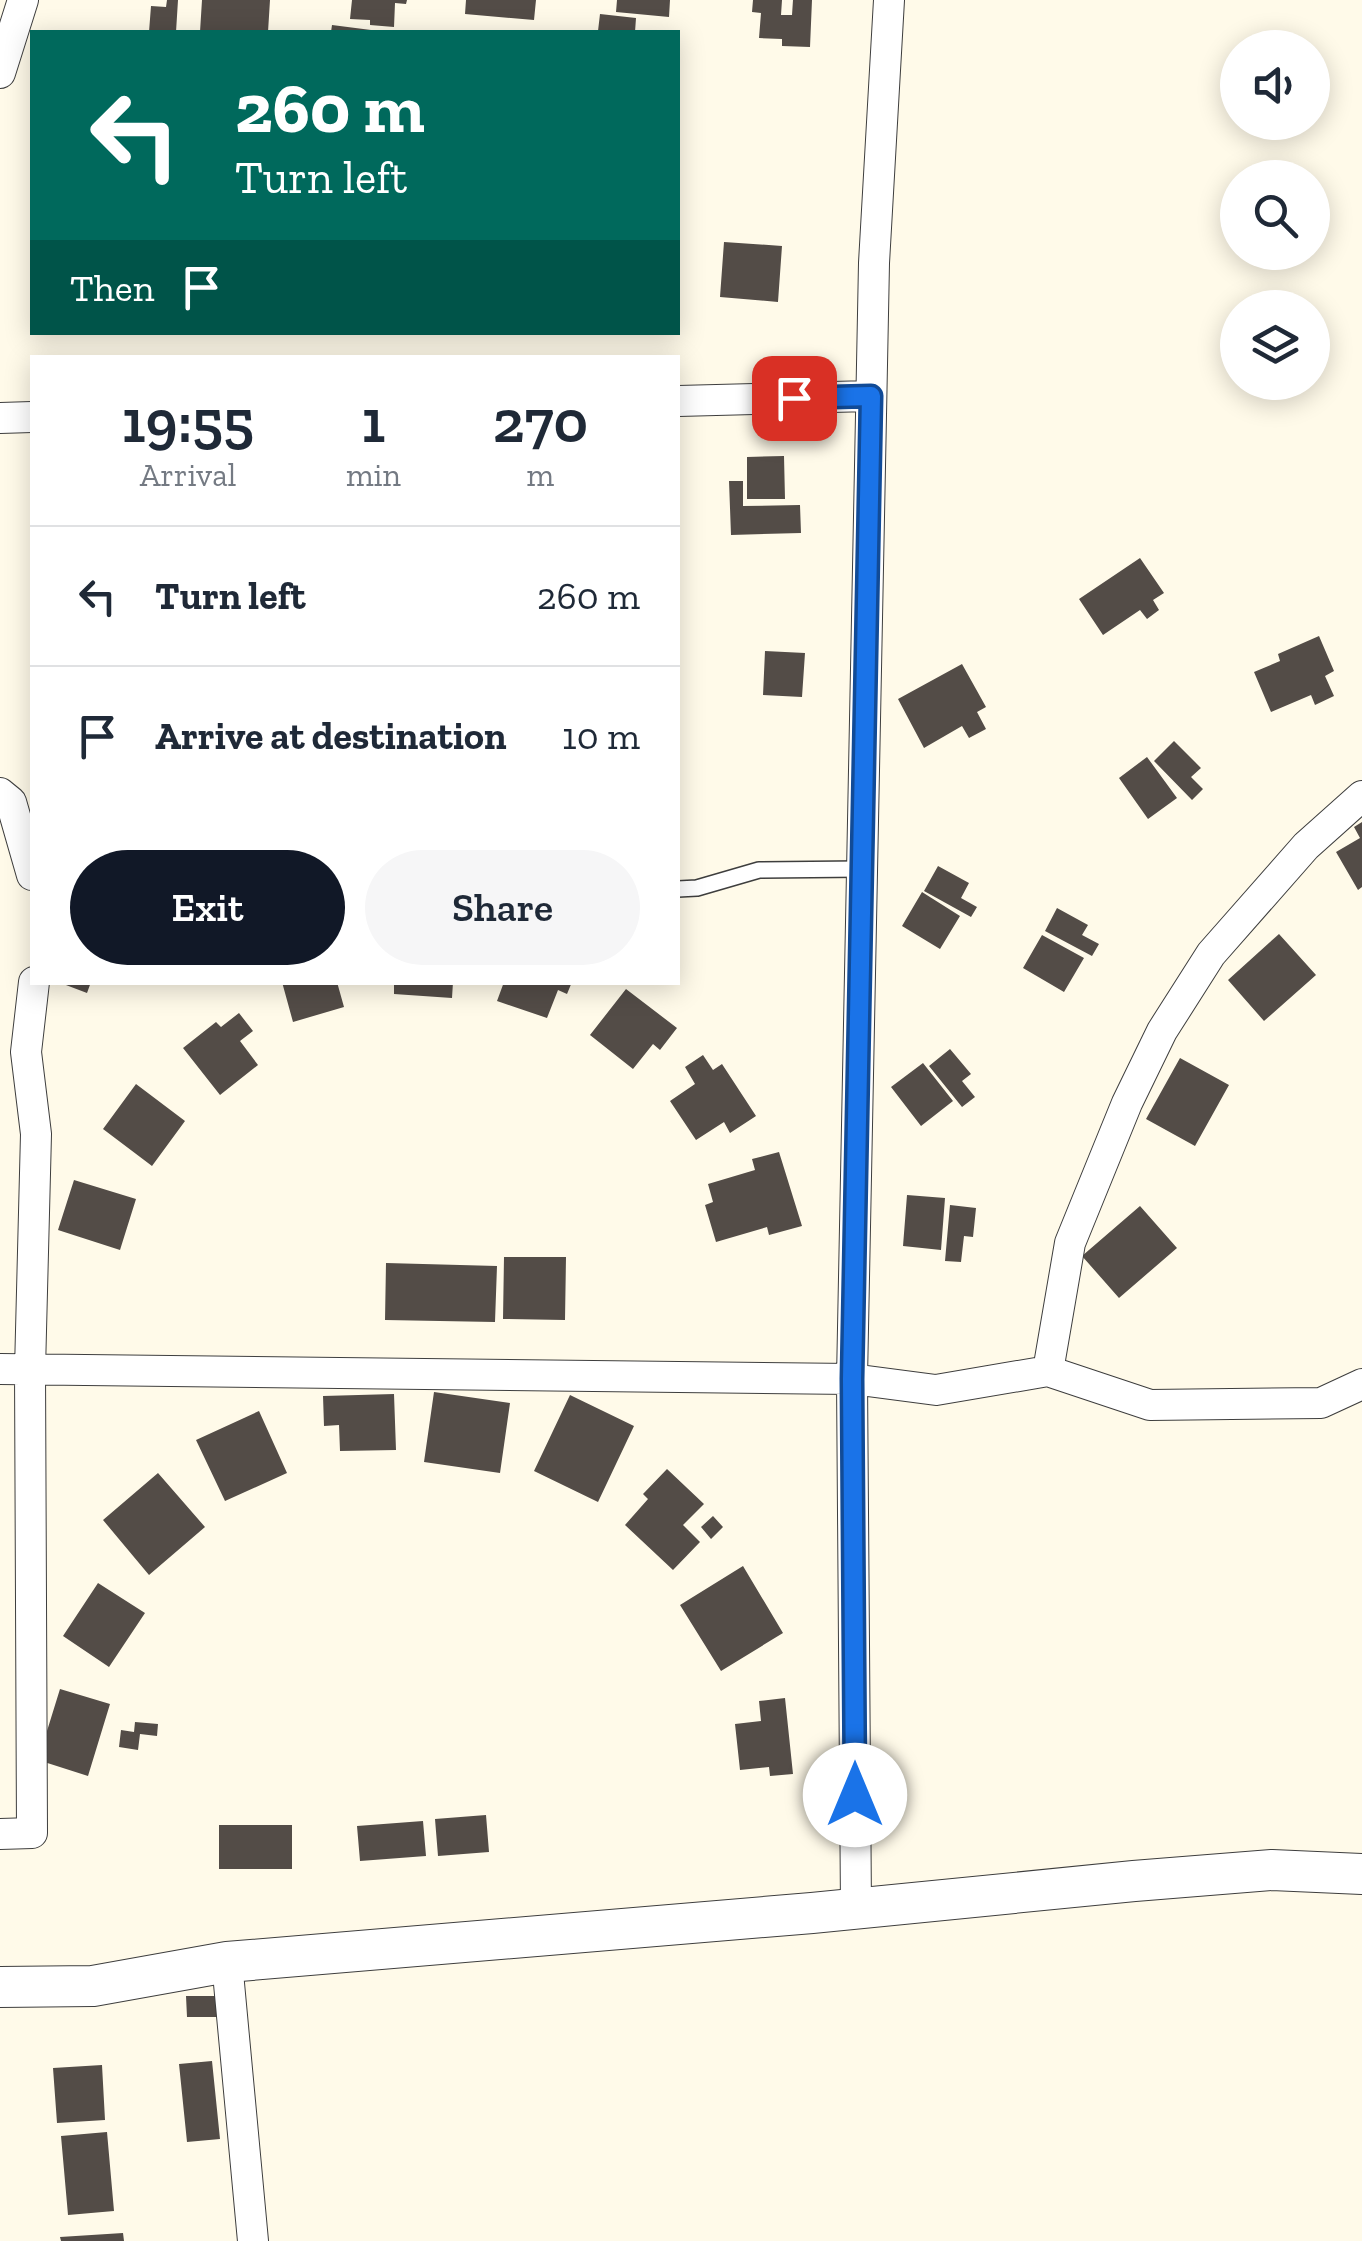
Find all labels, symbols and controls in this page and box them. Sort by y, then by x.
map controls [1220,30,1330,400]
button: sound [1220,30,1330,140]
text: 260 m [235,66,425,150]
icon: left [70,70,200,200]
text: Turn left [235,151,407,205]
button: search [1220,160,1330,270]
icon: arrive [174,260,229,315]
text: Then [70,265,154,311]
button: layers [1220,290,1330,400]
pin [752,356,837,441]
icon: arrive [767,371,822,426]
text: 19:55 [122,385,254,457]
text: 1 [362,385,385,457]
text: 270 [493,385,588,457]
text: Arrival [140,456,236,494]
text: min [346,456,401,494]
text: m [527,456,554,494]
icon: left [70,569,125,624]
text: Turn left [155,573,306,619]
text: 260 m [537,573,640,619]
icon: arrive [70,709,125,764]
text: Arrive at destination [155,713,506,759]
text: 10 m [562,713,640,759]
button: Exit [70,850,345,965]
button: Share [365,850,640,965]
position arrow [803,1743,907,1847]

